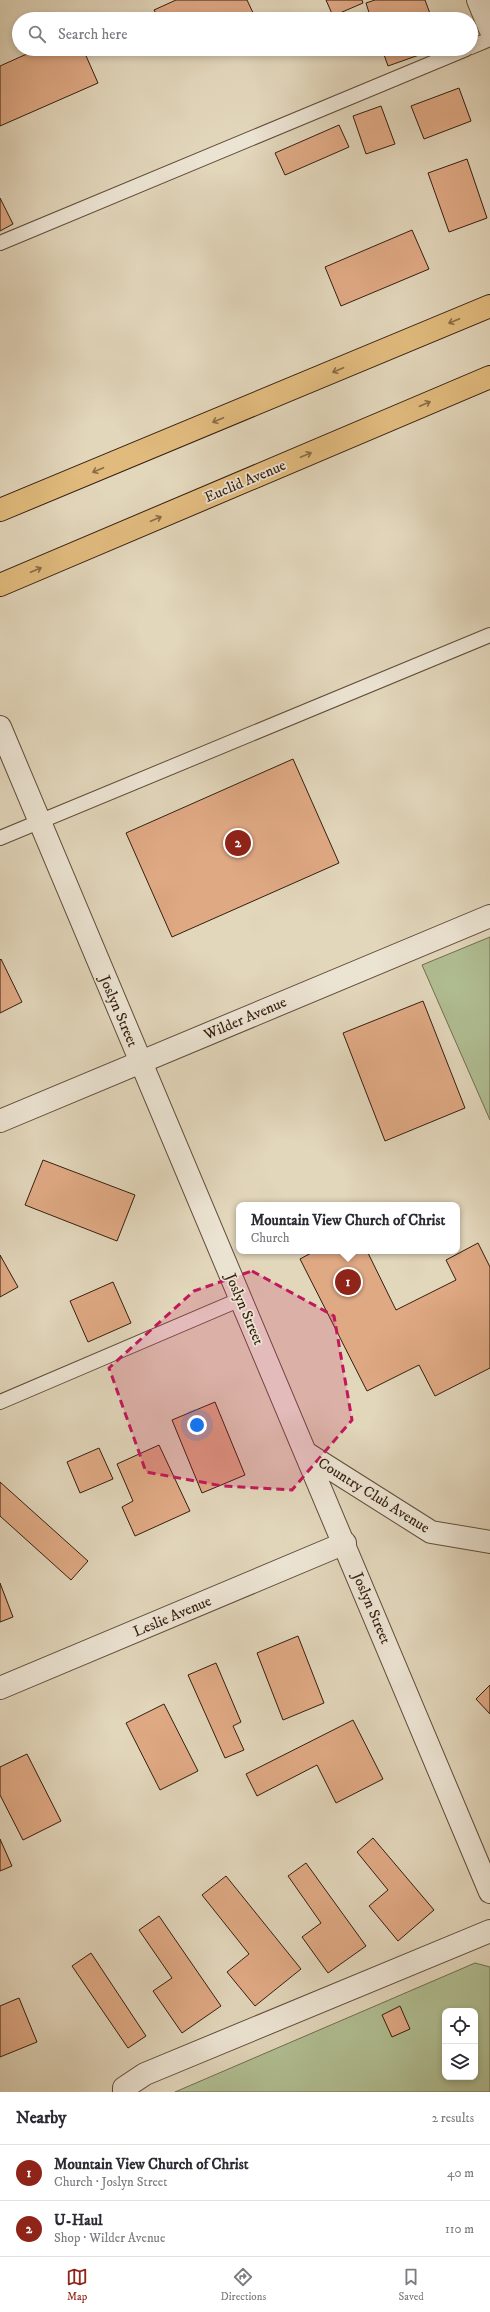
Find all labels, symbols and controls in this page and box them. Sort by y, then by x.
search box [12,12,478,56]
icon: search [26,23,48,45]
text: Search here [58,25,127,44]
one-way arrow [448,318,460,325]
one-way arrow [332,366,344,374]
one-way arrow [419,400,431,408]
one-way arrow [212,416,224,424]
one-way arrow [299,451,311,458]
street label: Euclid Avenue [202,456,289,507]
one-way arrow [92,466,104,474]
one-way arrow [149,515,161,522]
one-way arrow [29,565,41,573]
pin: 2 [225,828,251,858]
street label: Joslyn Street [94,971,142,1050]
street label: Wilder Avenue [200,993,289,1045]
popup [236,1202,460,1254]
text: Mountain View Church of Christ [251,1211,445,1230]
text: Church [251,1230,290,1246]
pin: 1 [335,1267,361,1297]
street label: Joslyn Street [220,1269,268,1348]
your location [187,1415,207,1435]
street label: Country Club Avenue [314,1453,433,1537]
street label: Joslyn Street [347,1568,395,1647]
street label: Leslie Avenue [130,1591,214,1641]
map controls [442,2008,478,2080]
button: locate [442,2008,478,2044]
button: layers [442,2044,478,2080]
text: Nearby [16,2107,66,2129]
text: 2 results [432,2110,474,2126]
text: Mountain View Church of Christ [54,2155,249,2174]
text: 1 [27,2165,31,2181]
text: 40 m [447,2165,474,2181]
text: Church · Joslyn Street [54,2174,167,2190]
text: U-Haul [54,2211,102,2230]
text: 2 [26,2221,32,2237]
text: 110 m [445,2221,474,2237]
text: Shop · Wilder Avenue [54,2230,165,2246]
tab: Map [66,2266,88,2304]
tab: Directions [221,2266,266,2304]
tab: Saved [399,2266,424,2304]

